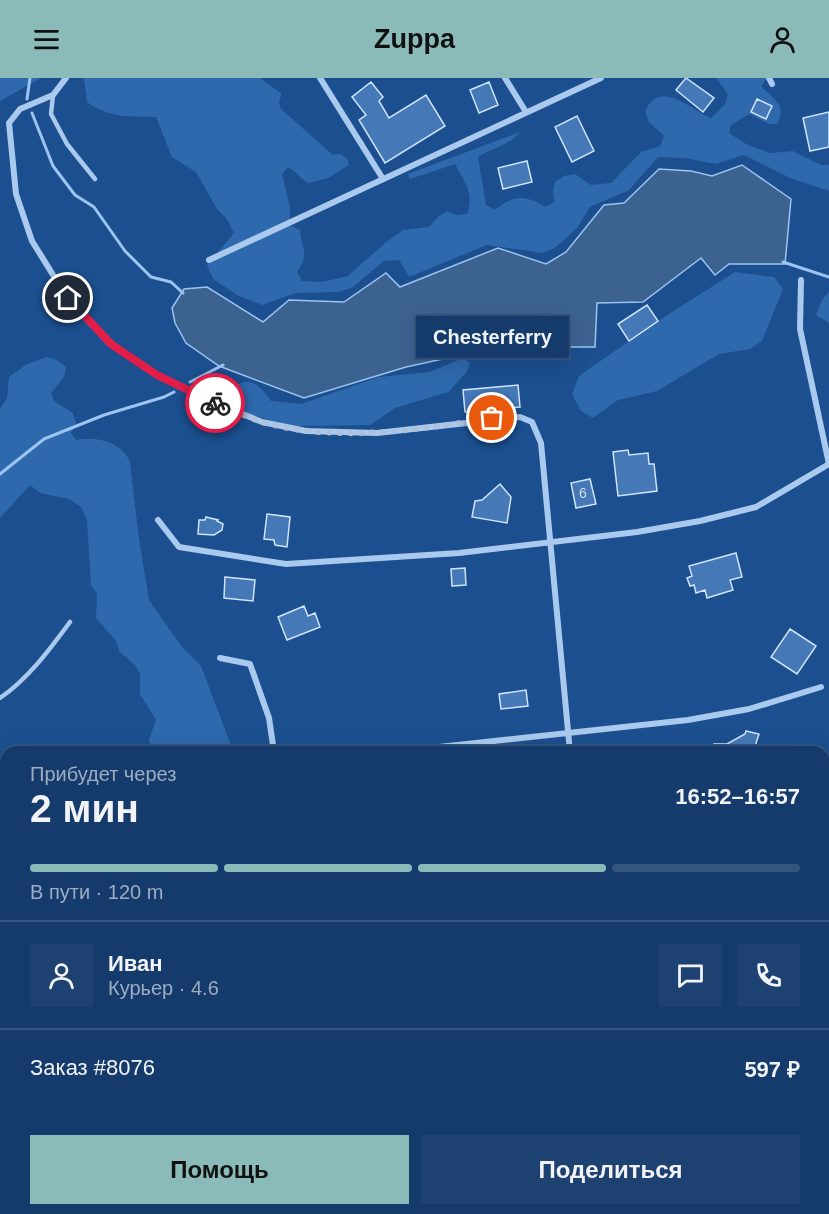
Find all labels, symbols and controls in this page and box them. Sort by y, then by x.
icon: menu [30,23,63,56]
icon: person [766,23,799,56]
text: Zuppa [374,24,455,54]
pin [42,272,93,323]
icon: home [51,281,84,314]
callout: Chesterferry [416,316,568,358]
text: Chesterferry [433,326,552,348]
courier [185,373,245,433]
icon: bike [199,387,232,420]
pin [466,392,517,443]
icon: bag [475,401,508,434]
house number: 6 [579,485,587,501]
text: Прибудет через [30,763,176,785]
text: 16:52–16:57 [675,784,800,809]
text: 2 мин [30,787,139,830]
text: В пути · 120 m [30,881,163,903]
button: person [30,944,93,1007]
button: chat [659,944,722,1007]
button: phone [737,944,800,1007]
text: Иван [108,951,163,976]
text: Курьер · 4.6 [108,977,219,999]
text: Заказ #8076 [30,1055,155,1080]
text: 597 ₽ [744,1057,800,1082]
button: Помощь [30,1135,409,1204]
button: Поделиться [421,1135,800,1204]

